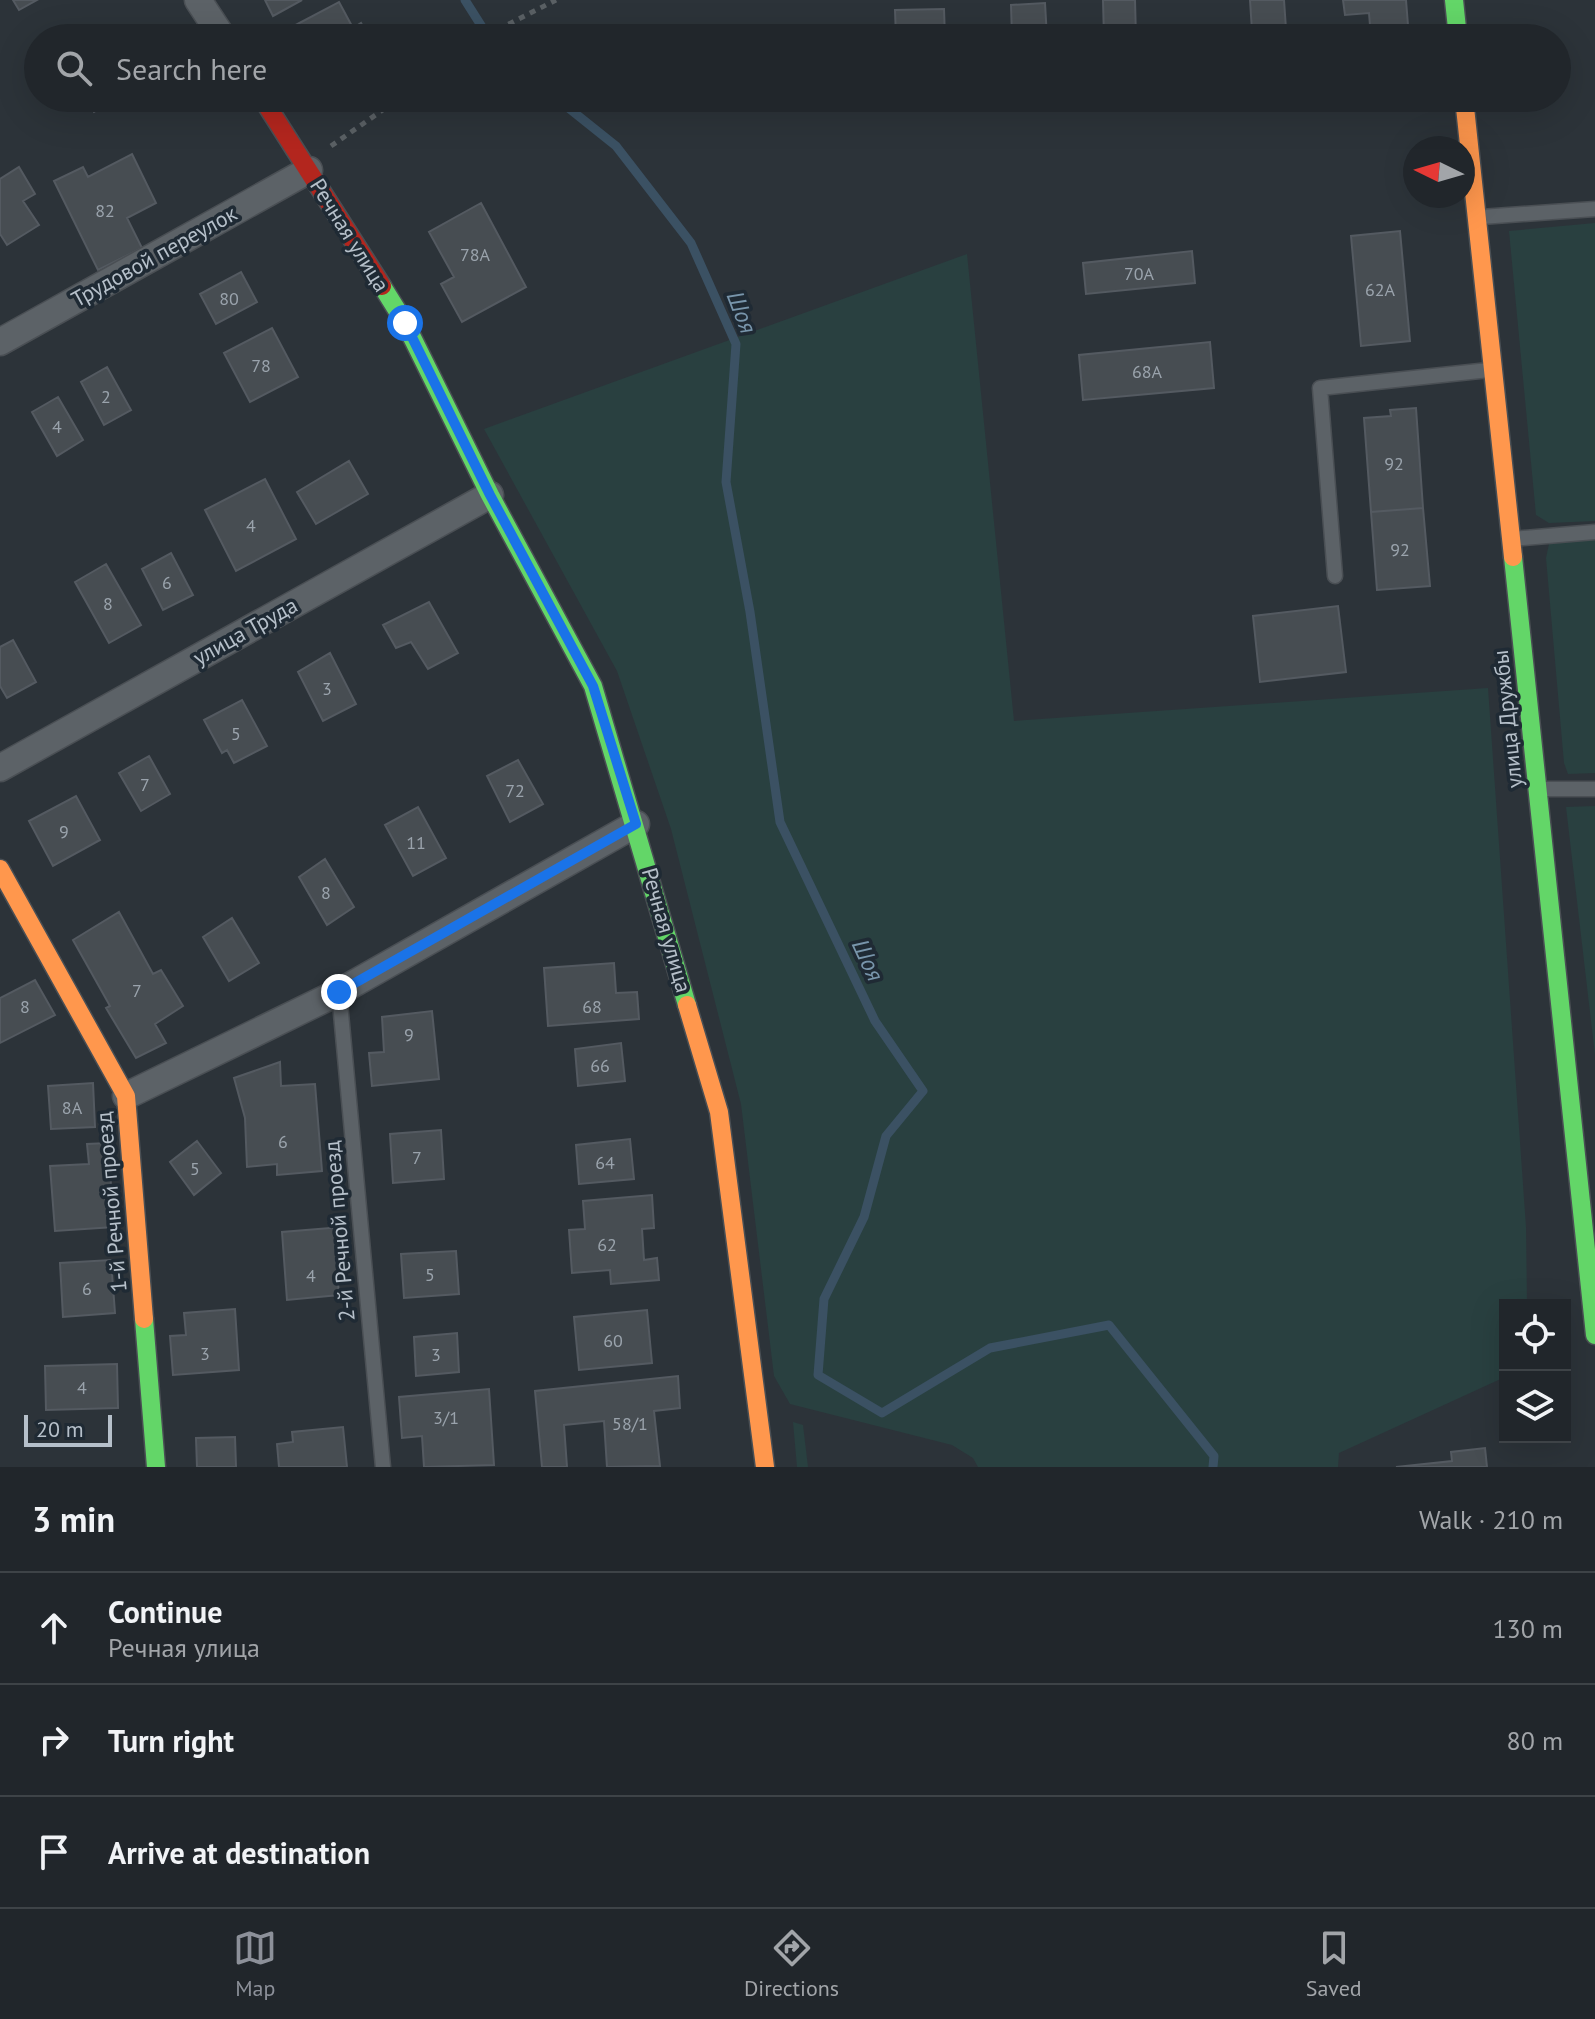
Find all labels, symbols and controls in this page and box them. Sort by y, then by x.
search box [24,24,1571,112]
icon: search [52,46,96,90]
text: Search here [116,49,267,88]
north arrow [1403,136,1475,208]
street label: Речная улица [304,173,396,297]
street label: Трудовой переулок [66,199,242,313]
house number: 82 [95,199,115,222]
house number: 78А [460,243,491,266]
house number: 70А [1124,262,1155,285]
house number: 62А [1365,278,1396,301]
water label: Шоя [720,286,764,338]
house number: 80 [219,287,239,310]
route start [387,305,423,341]
house number: 78 [251,354,271,377]
house number: 68А [1132,360,1163,383]
house number: 2 [101,385,111,408]
house number: 4 [52,415,62,438]
house number: 92 [1384,452,1404,475]
house number: 4 [246,514,256,537]
house number: 92 [1390,538,1410,561]
house number: 6 [162,571,172,594]
street label: улица Труда [188,591,302,671]
house number: 8 [103,592,113,615]
street label: улица Дружбы [1486,649,1528,789]
house number: 3 [322,677,332,700]
house number: 5 [231,722,241,745]
house number: 7 [140,773,150,796]
house number: 72 [505,779,525,802]
house number: 9 [59,820,69,843]
house number: 11 [406,831,426,854]
street label: Речная улица [636,864,698,996]
house number: 8 [321,881,331,904]
water label: Шоя [845,934,891,986]
route end [321,974,357,1010]
house number: 7 [132,979,142,1002]
house number: 8 [20,995,30,1018]
house number: 68 [582,995,602,1018]
house number: 9 [404,1023,414,1046]
house number: 66 [590,1054,610,1077]
house number: 8А [62,1096,83,1119]
street label: 1-й Речной проезд [89,1110,133,1293]
house number: 6 [278,1130,288,1153]
street label: 2-й Речной проезд [317,1139,361,1322]
house number: 7 [412,1146,422,1169]
house number: 64 [595,1151,615,1174]
house number: 5 [190,1157,200,1180]
house number: 62 [597,1233,617,1256]
house number: 5 [425,1263,435,1286]
house number: 4 [306,1264,316,1287]
house number: 6 [82,1277,92,1300]
map controls [1499,1299,1571,1443]
button: locate [1499,1299,1571,1371]
house number: 60 [603,1329,623,1352]
house number: 3 [200,1342,210,1365]
house number: 3 [431,1343,441,1366]
button: layers [1499,1371,1571,1443]
house number: 4 [77,1376,87,1399]
house number: 3/1 [433,1406,459,1429]
scale bar [24,1411,112,1447]
house number: 58/1 [612,1412,648,1435]
text: 20 m [36,1415,84,1443]
text: 3 min [32,1497,115,1541]
text: Walk · 210 m [1419,1503,1563,1536]
text: Continue [108,1592,222,1631]
icon: ahead [32,1606,76,1650]
text: 130 m [1492,1612,1563,1645]
text: Речная улица [108,1631,260,1664]
icon: right [32,1718,76,1762]
text: Turn right [108,1721,234,1760]
text: 80 m [1507,1724,1563,1757]
icon: arrive [32,1830,76,1874]
text: Arrive at destination [108,1833,370,1872]
tab: Map [233,1926,277,2002]
tab: Directions [744,1926,839,2002]
tab: Saved [1306,1926,1362,2002]

